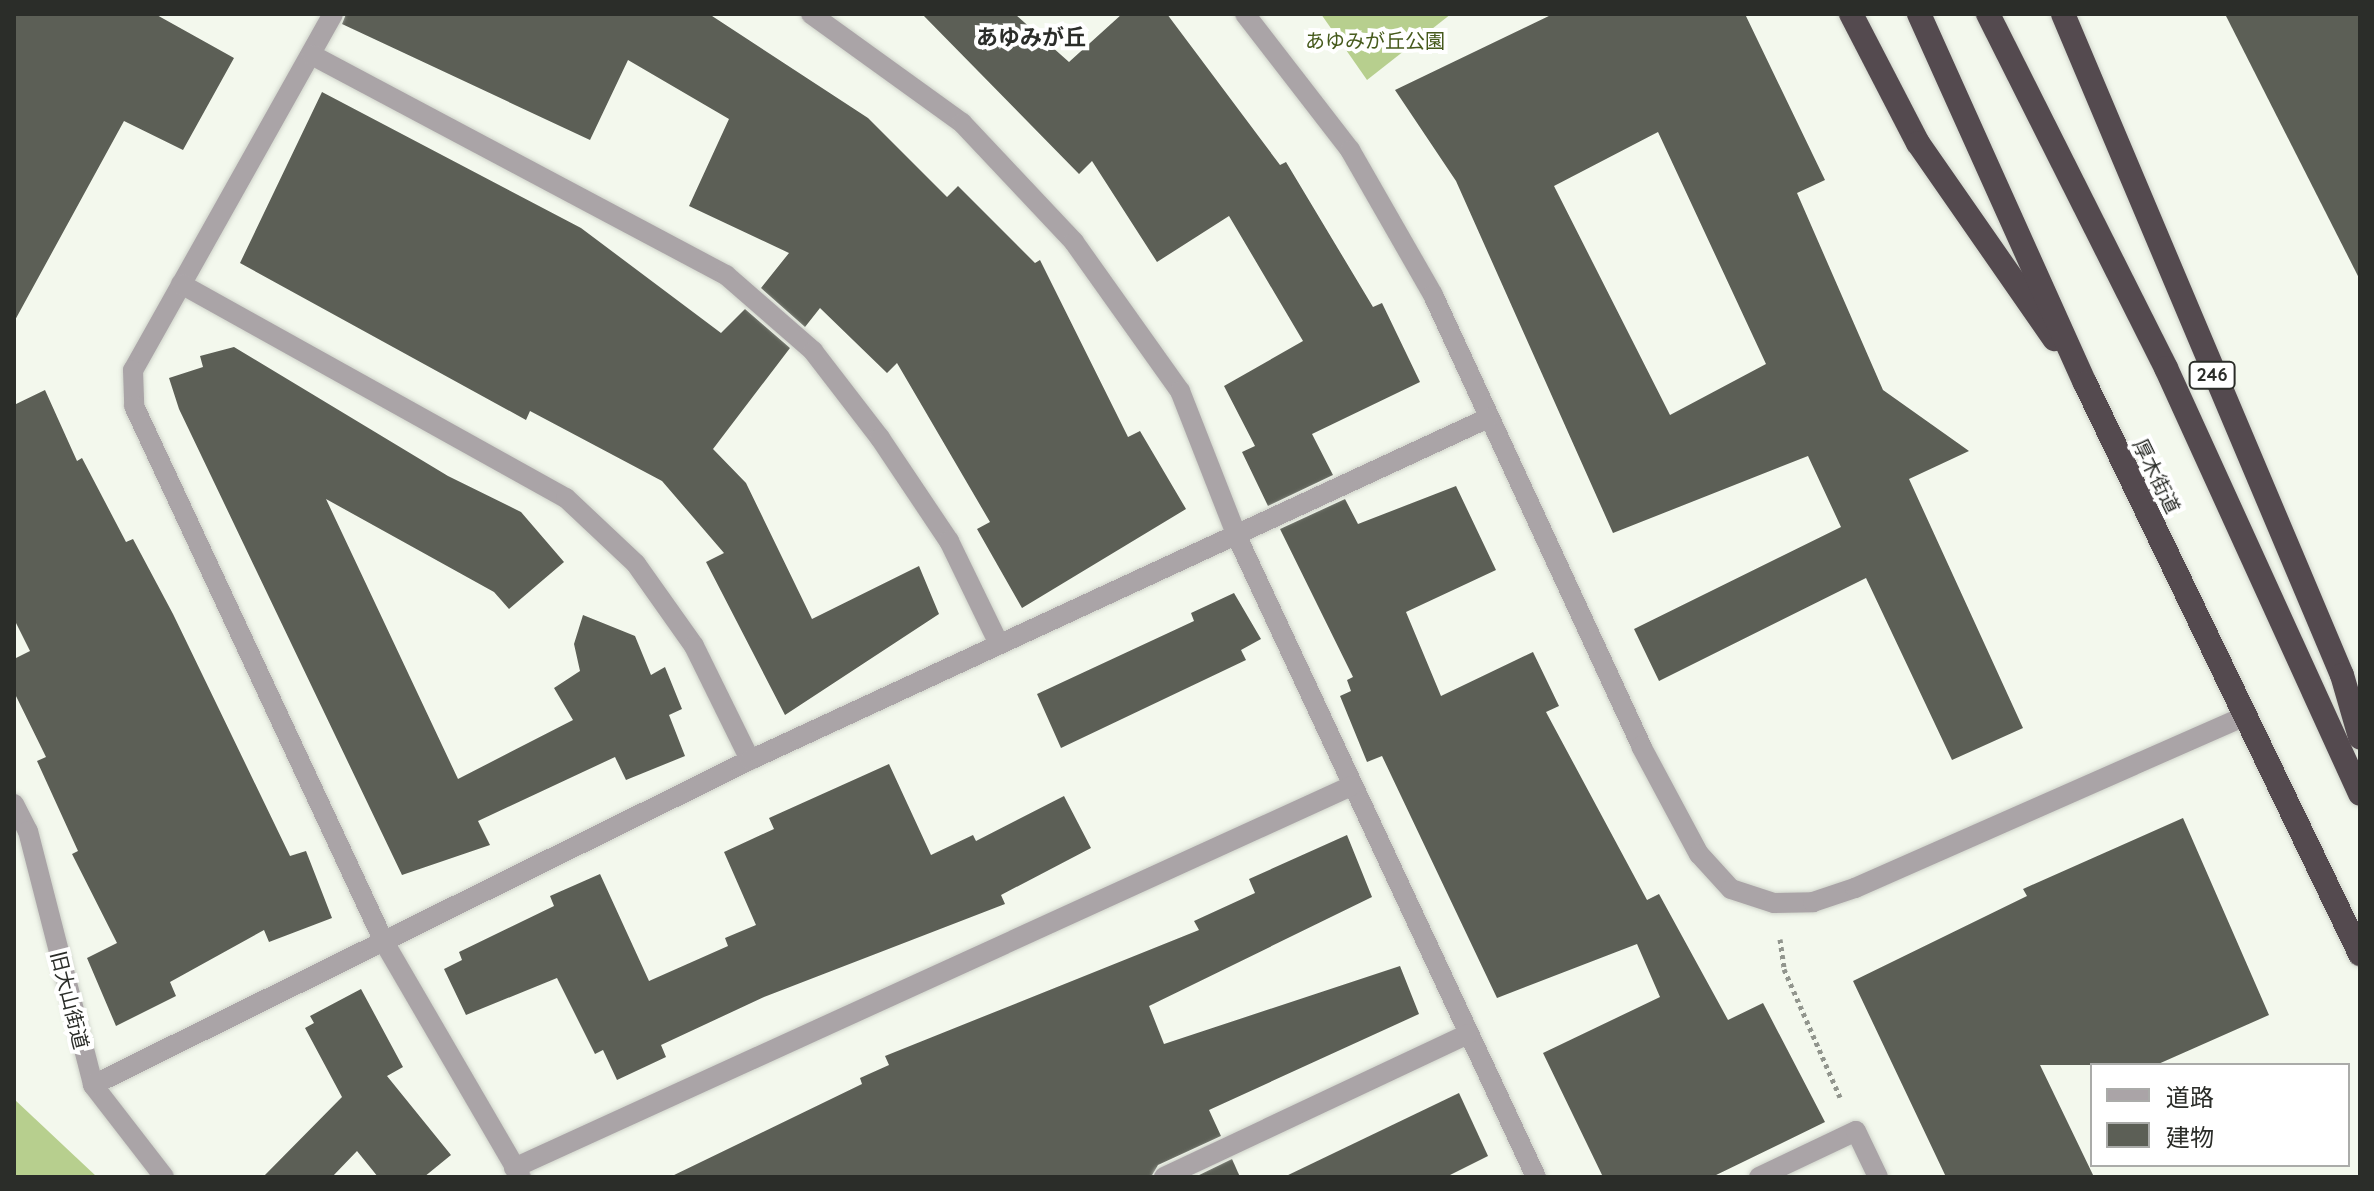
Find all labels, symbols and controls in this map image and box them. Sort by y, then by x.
district label: あゆみが丘 [976,25,1086,51]
park label: あゆみが丘公園 [1305,28,1445,52]
road number: 246 [2188,361,2236,389]
street label: 厚木街道 [2129,435,2185,517]
street label: 旧大山街道 [46,949,94,1051]
legend [2090,1063,2350,1167]
text: 道路 [2166,1082,2214,1112]
text: 建物 [2166,1122,2214,1152]

